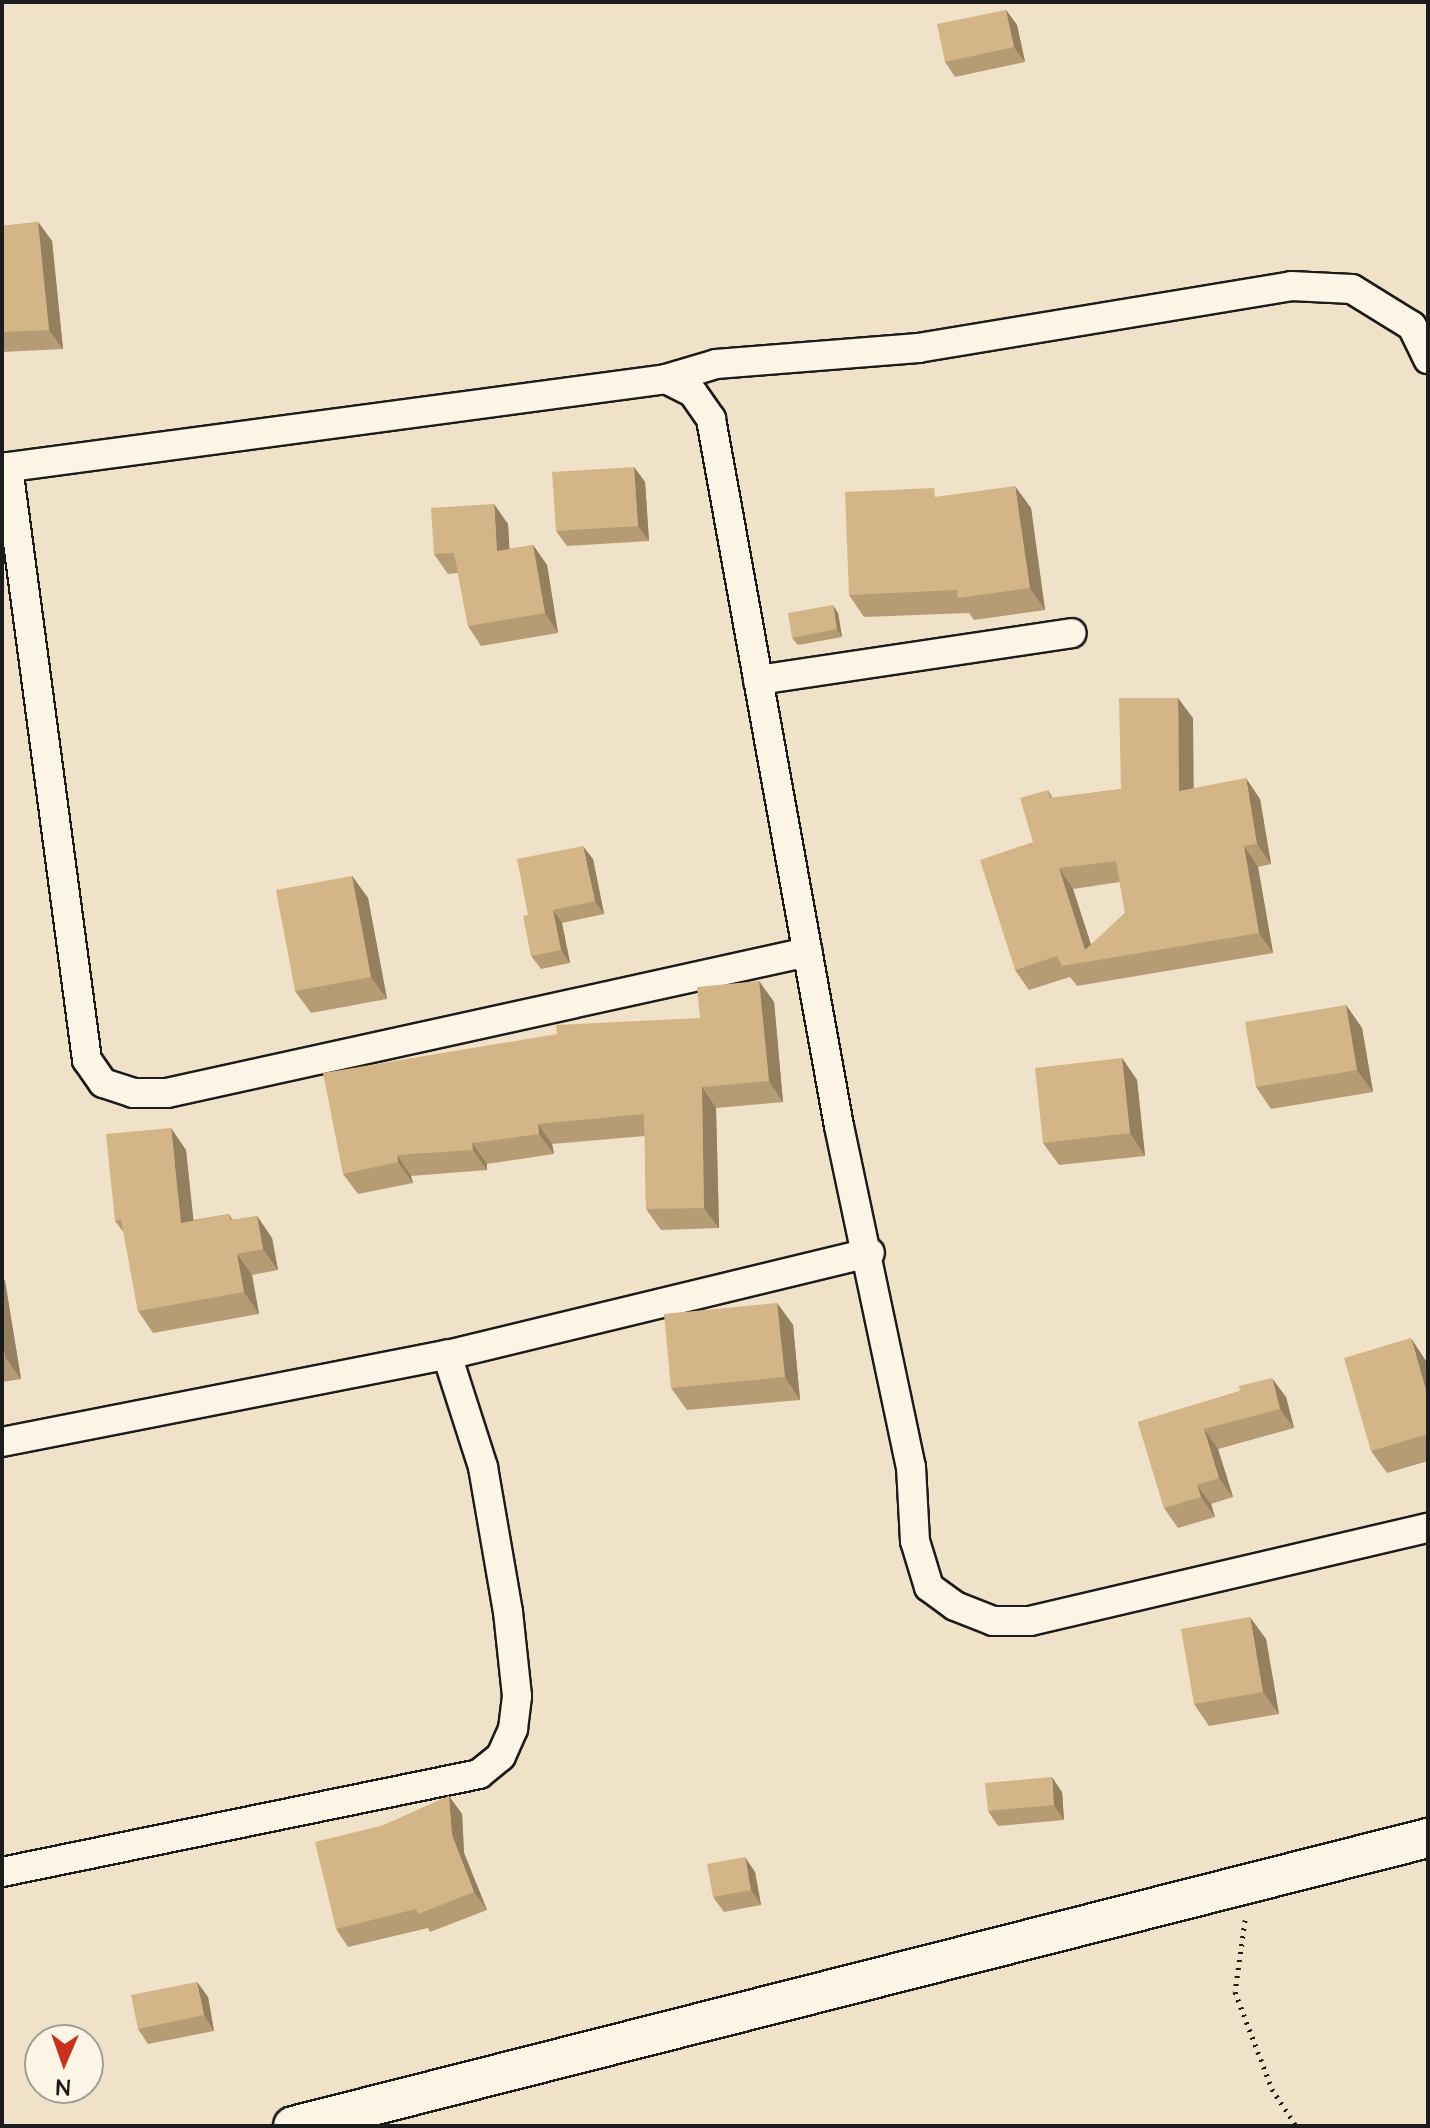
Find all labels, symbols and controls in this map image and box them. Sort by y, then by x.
north arrow [24,2024,104,2104]
text: N [56,2071,71,2102]

